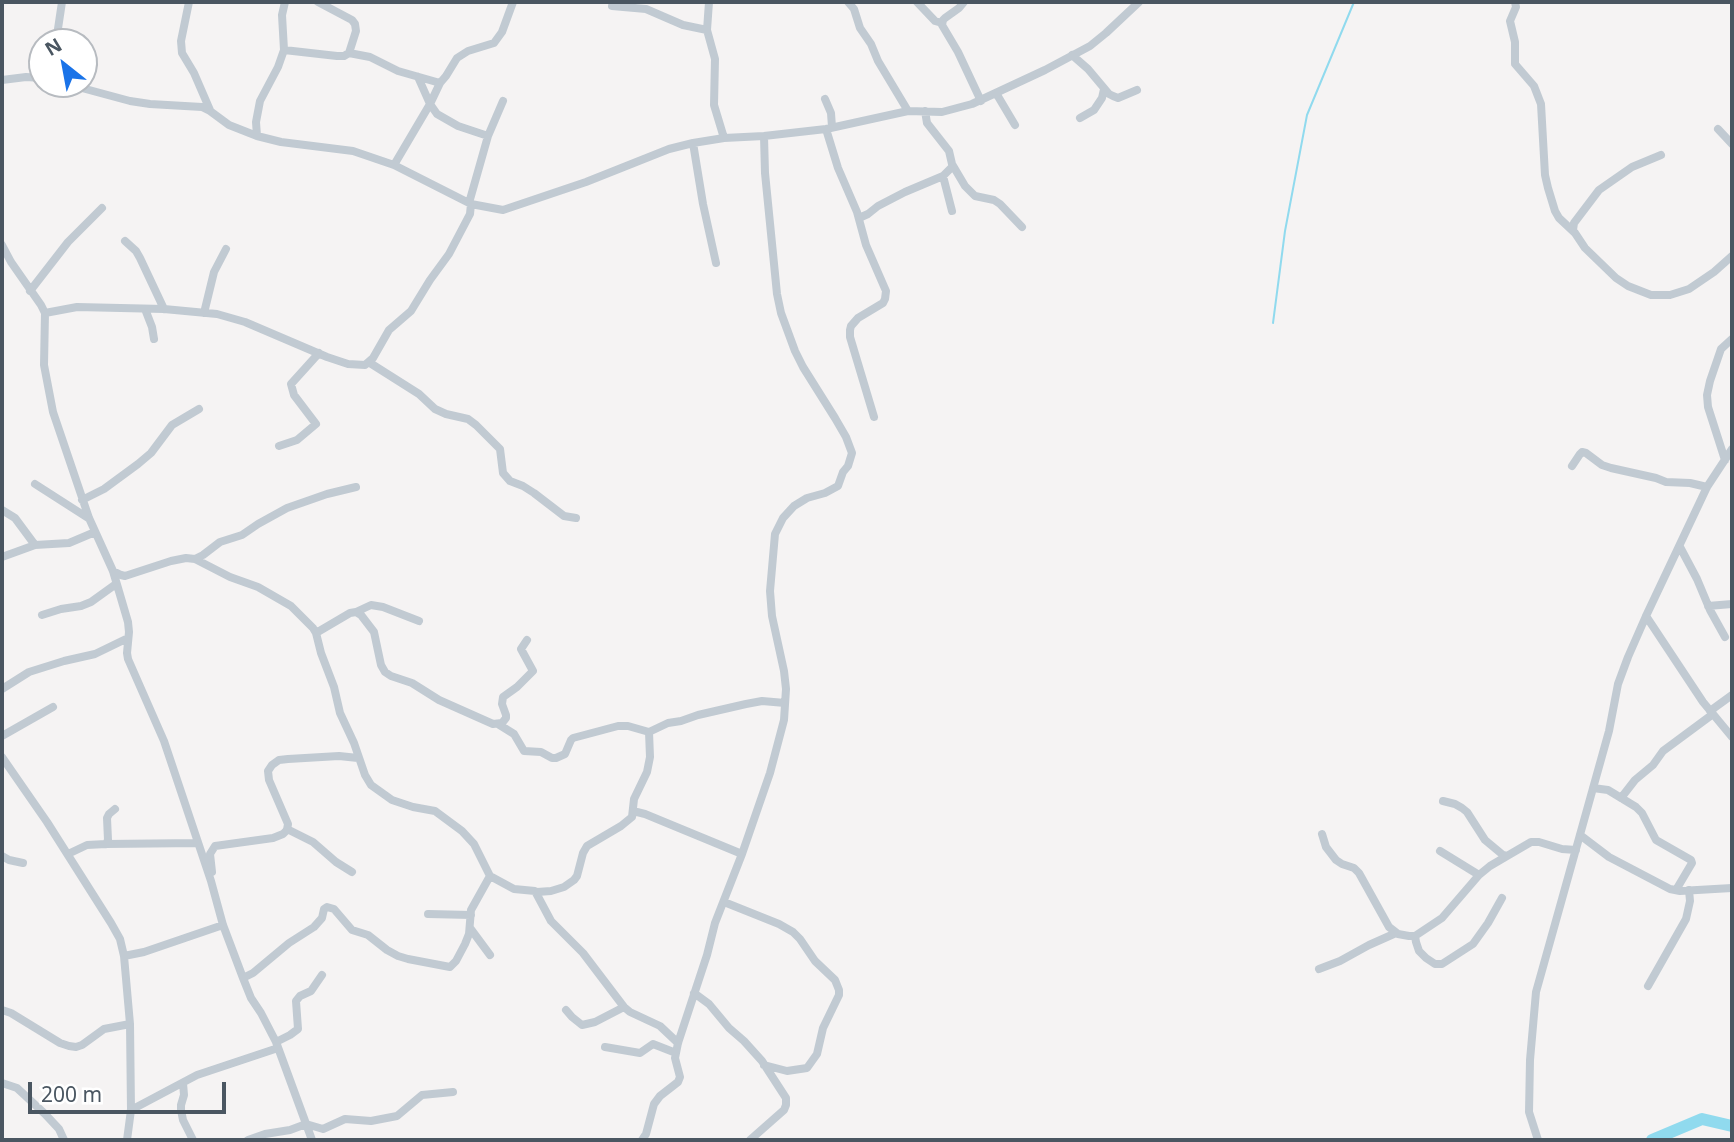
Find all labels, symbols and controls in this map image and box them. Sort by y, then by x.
north arrow [28,28,98,98]
text: N [40,32,67,62]
scale bar [32,1068,229,1112]
text: 200 m [41,1080,102,1108]

